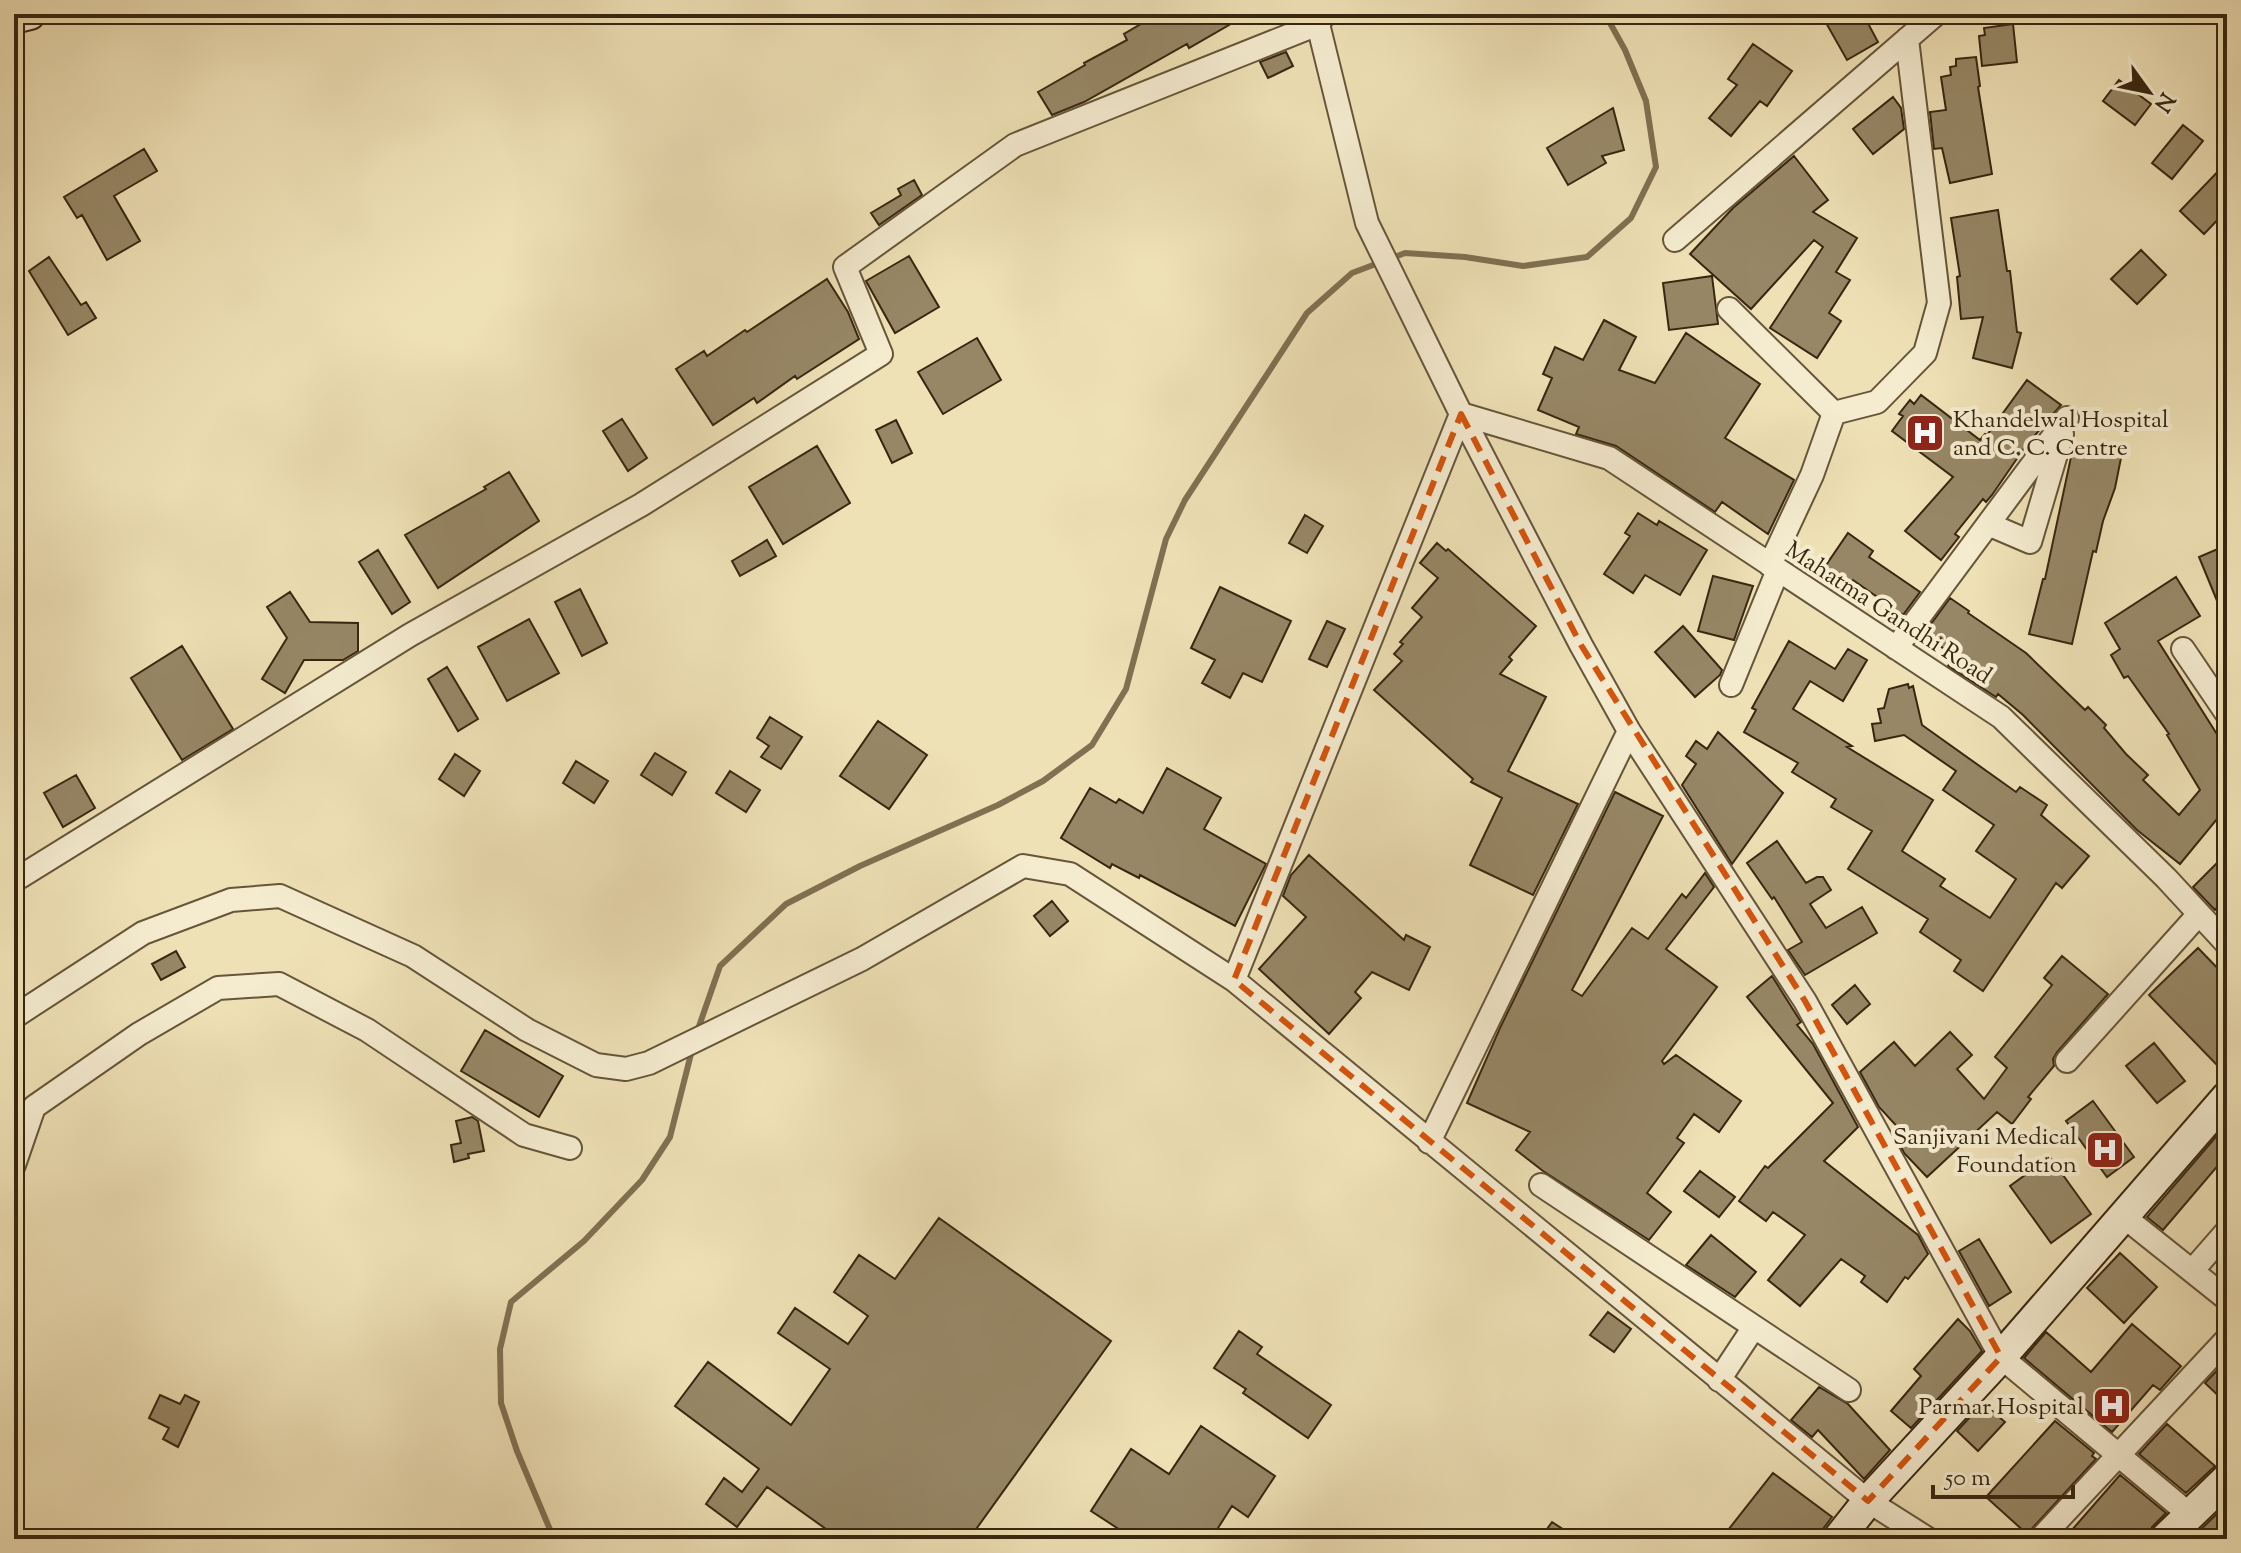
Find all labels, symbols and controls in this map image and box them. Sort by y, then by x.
north arrow [2109,52,2189,132]
text: N [2145,85,2181,118]
place label: Khandelwal Hospital and C. C. Centre [1953,404,2169,466]
hospital icon: Khandelwal Hospital and C. C. Centre [1904,412,1946,454]
street label: Mahatma Gandhi Road [1778,534,1998,694]
place label: Sanjivani Medical Foundation [1893,1121,2077,1183]
hospital icon: Sanjivani Medical Foundation [2084,1129,2126,1171]
hospital icon: Parmar Hospital [2091,1385,2133,1427]
place label: Parmar Hospital [1919,1391,2084,1425]
scale bar [1933,1449,2073,1499]
text: 50 m [1943,1462,1991,1496]

